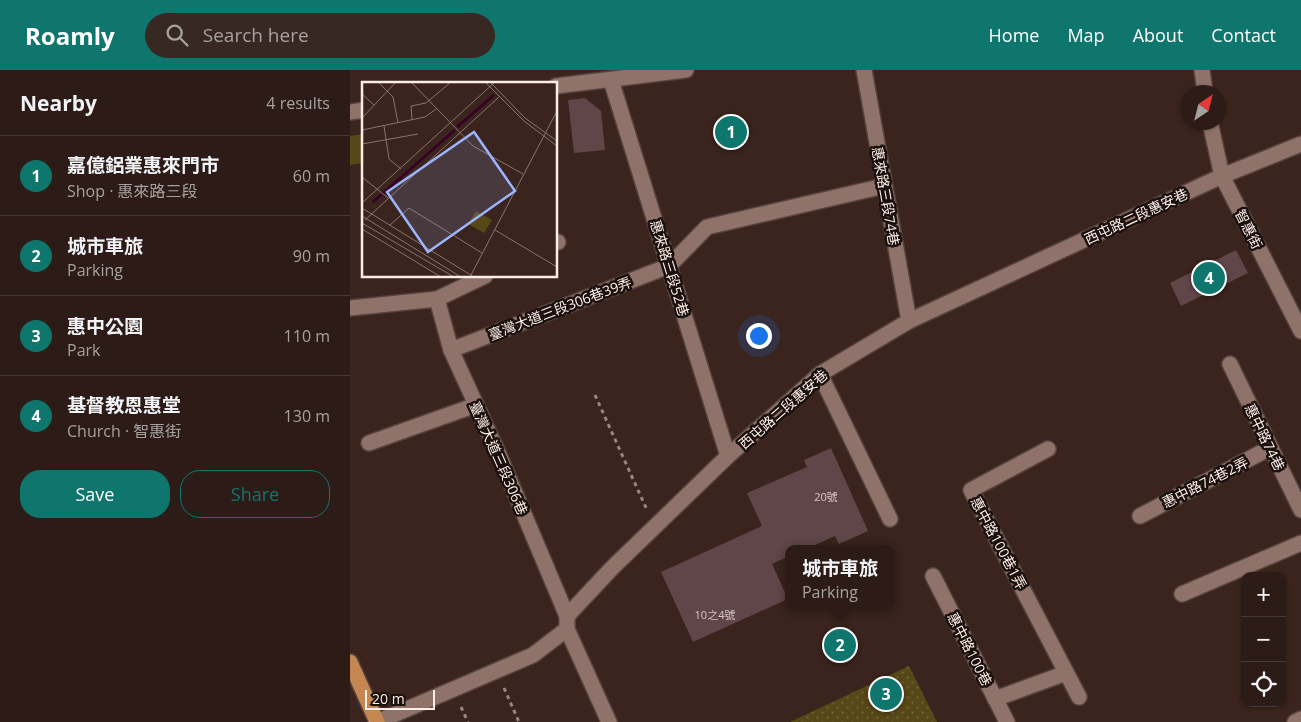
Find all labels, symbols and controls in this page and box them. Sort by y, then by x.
search box [145,13,495,58]
text: Roamly [25,19,115,52]
icon: search [163,21,191,49]
text: Search here [203,22,309,48]
text: Home [989,23,1039,47]
text: Map [1067,23,1105,47]
text: About [1133,23,1183,47]
text: Contact [1211,23,1276,47]
inset map [362,82,558,278]
north arrow [1181,85,1226,130]
text: Nearby [20,89,97,117]
text: 4 results [266,92,330,114]
pin: 1 [715,113,747,151]
street label: 惠來路三段74巷 [868,145,904,247]
text: 嘉億鋁業惠來門市 [67,152,219,178]
text: 1 [31,165,41,187]
text: 60 m [293,165,330,187]
text: Shop · 惠來路三段 [67,180,198,202]
street label: 西屯路二段惠安巷 [1081,184,1191,248]
street label: 智惠街 [1231,206,1267,252]
street label: 惠來路三段52巷 [646,217,694,319]
text: 城市車旅 [67,233,143,259]
text: 2 [31,245,41,267]
text: 90 m [293,245,330,267]
text: Parking [67,259,123,281]
pin: 4 [1193,259,1225,297]
street label: 臺灣大道三段306巷39弄 [486,272,634,344]
text: 惠中公園 [67,313,143,339]
your location [746,323,772,349]
text: 3 [31,325,41,347]
text: 110 m [284,325,330,347]
text: Park [67,339,100,361]
street label: 西屯路二段惠安巷 [735,365,831,453]
text: 基督教恩惠堂 [67,392,181,418]
street label: 臺灣大道三段306巷 [466,398,532,518]
street label: 惠中路74巷 [1241,400,1289,474]
text: 4 [31,405,41,427]
text: 130 m [284,405,330,427]
text: Church · 智惠街 [67,420,181,442]
street label: 惠中路74巷2弄 [1159,452,1251,512]
button: Save [20,470,170,518]
button: Share [180,470,330,518]
house number: 20號 [814,489,838,504]
street label: 惠中路100巷1弄 [967,493,1031,593]
popup [785,545,895,610]
text: 城市車旅 [802,555,878,581]
map controls [1241,572,1286,707]
button: + [1241,572,1286,617]
text: Parking [802,581,858,603]
house number: 10之4號 [695,607,735,622]
street label: 惠中路100巷 [943,609,997,689]
button: − [1241,617,1286,662]
pin: 2 [824,626,856,664]
button: locate [1241,662,1286,707]
pin: 3 [870,675,902,713]
scale bar [365,687,435,710]
text: 20 m [372,689,405,708]

